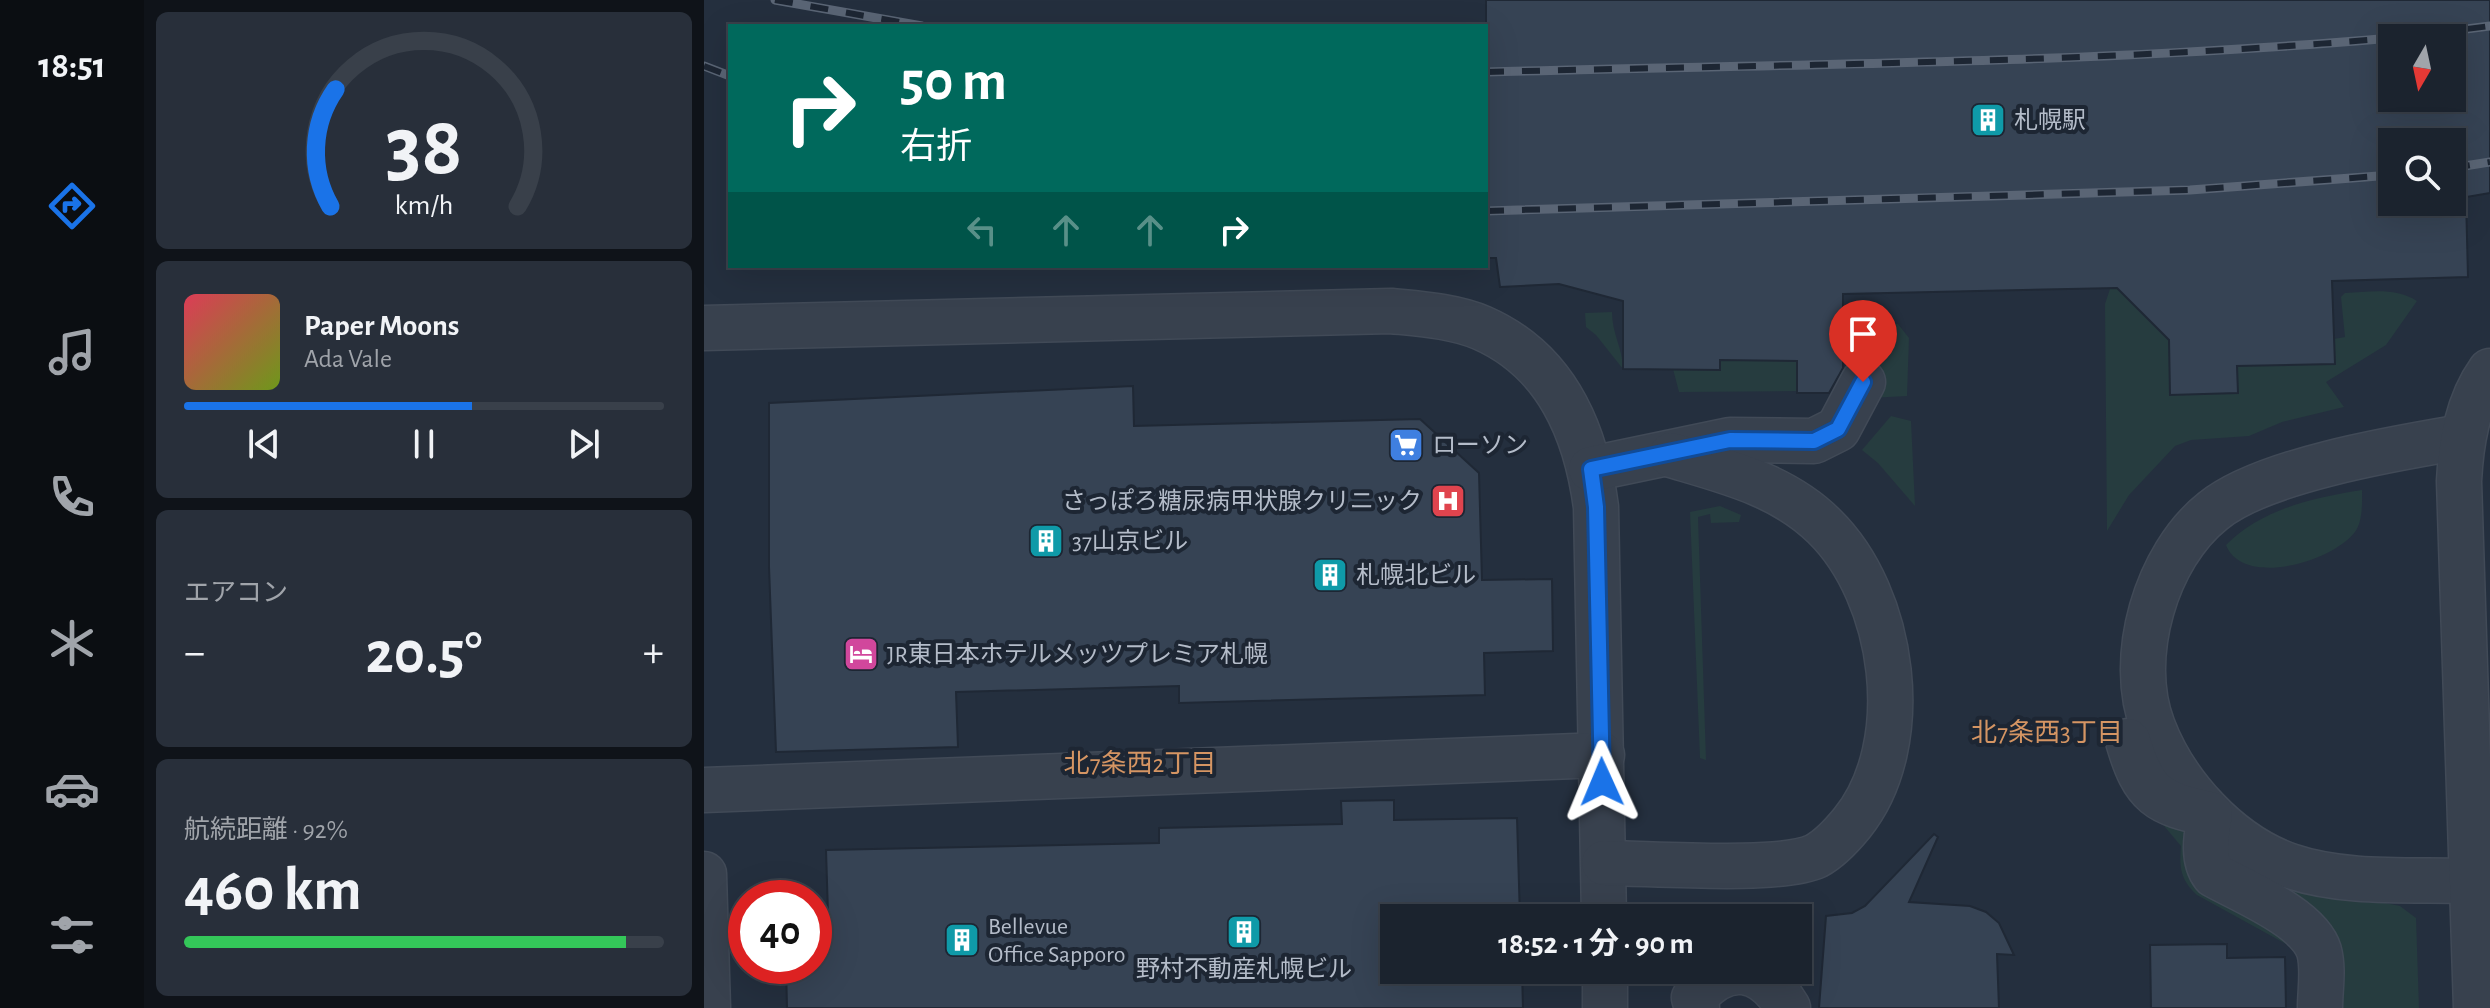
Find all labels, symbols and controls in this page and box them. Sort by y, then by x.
north arrow [2378,24,2466,112]
map controls [2378,24,2466,216]
text: 18:51 [38,48,106,84]
text: 50 m [900,54,1007,110]
icon: right [768,56,872,160]
building icon: 札幌駅 [1969,101,2007,139]
text: 38 [386,105,462,189]
place label: 札幌駅 [2014,107,2086,133]
button: search [2378,128,2466,216]
text: 右折 [900,129,972,165]
icon: directions [44,178,100,234]
text: km/h [395,191,453,220]
icon: left [960,208,1004,252]
icon: ahead [1044,208,1088,252]
icon: ahead [1128,208,1172,252]
icon: right [1212,208,1256,252]
pin [1829,300,1897,382]
text: Paper Moons [304,311,459,341]
icon: arrive [1841,312,1885,356]
icon: music [44,324,100,380]
text: Ada Vale [304,346,392,372]
icon: previous [242,422,286,466]
icon: pause [402,422,446,466]
icon: next [562,422,606,466]
supermarket icon: ローソン [1387,426,1425,464]
place label: ローソン [1432,434,1528,458]
icon: phone [44,469,100,525]
hospital icon: さっぽろ糖尿病甲状腺クリニック [1429,482,1467,520]
place label: さっぽろ糖尿病甲状腺クリニック [1062,488,1422,514]
building icon: 37山京ビル [1027,522,1065,560]
place label: 37山京ビル [1072,529,1188,554]
building icon: 札幌北ビル [1311,556,1349,594]
place label: 札幌北ビル [1356,562,1476,588]
text: エアコン [184,580,288,606]
icon: climate [44,615,100,671]
text: 20.5° [366,624,482,684]
text: − [184,631,205,675]
text: + [643,631,664,675]
hotel icon: JR東日本ホテルメッツプレミア札幌 [842,635,880,673]
place label: JR東日本ホテルメッツプレミア札幌 [887,641,1268,667]
district label: 北7条西3丁目 [1971,718,2123,746]
position arrow [1560,740,1644,824]
district label: 北7条西2丁目 [1064,749,1216,777]
icon: car [44,761,100,817]
text: 航続距離 · 92% [184,817,348,843]
text: 460 km [184,861,362,921]
speed limit sign: 40 [728,880,832,984]
icon: filters [44,907,100,963]
building icon: 野村不動産札幌ビル [1225,913,1263,951]
place label: Bellevue Office Sapporo [988,915,1126,967]
building icon: Bellevue Office Sapporo [943,921,981,959]
text: 18:52 · 1 分 · 90 m [1498,929,1694,959]
place label: 野村不動産札幌ビル [1136,956,1352,982]

